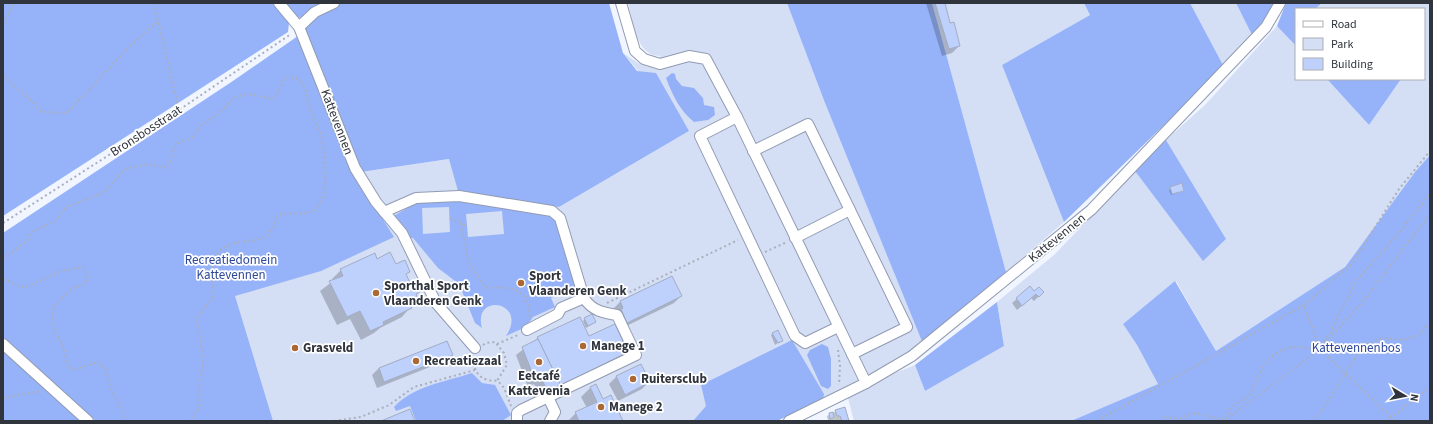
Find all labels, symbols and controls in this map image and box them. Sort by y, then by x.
legend [1295,8,1425,80]
text: Road [1331,16,1357,33]
text: Park [1331,36,1353,53]
text: Building [1331,56,1373,73]
street label: Kattevennen [316,87,358,157]
street label: Bronsbosstraat [107,101,186,161]
street label: Kattevennen [1025,209,1089,267]
park label: Recreatiedomein Kattevennen [185,251,277,284]
place label: Sport Vlaanderen Genk [528,267,628,300]
place label: Sporthal Sport Vlaanderen Genk [383,277,483,310]
marker: Sport Vlaanderen Genk [516,278,526,288]
marker: Sporthal Sport Vlaanderen Genk [371,288,381,298]
place label: Manege 1 [591,337,645,355]
place label: Grasveld [303,339,353,357]
park label: Kattevennenbos [1312,339,1401,357]
marker: Manege 1 [578,341,588,351]
marker: Grasveld [290,343,300,353]
place label: Recreatiezaal [424,352,502,370]
marker: Recreatiezaal [411,356,421,366]
marker: Eetcafé Kattevenia [534,357,544,367]
place label: Eetcafé Kattevenia [508,367,570,400]
place label: Ruitersclub [641,370,707,388]
marker: Ruitersclub [628,374,638,384]
north arrow [1385,376,1425,416]
text: N [1406,393,1422,403]
place label: Manege 2 [609,398,663,416]
marker: Manege 2 [596,402,606,412]

